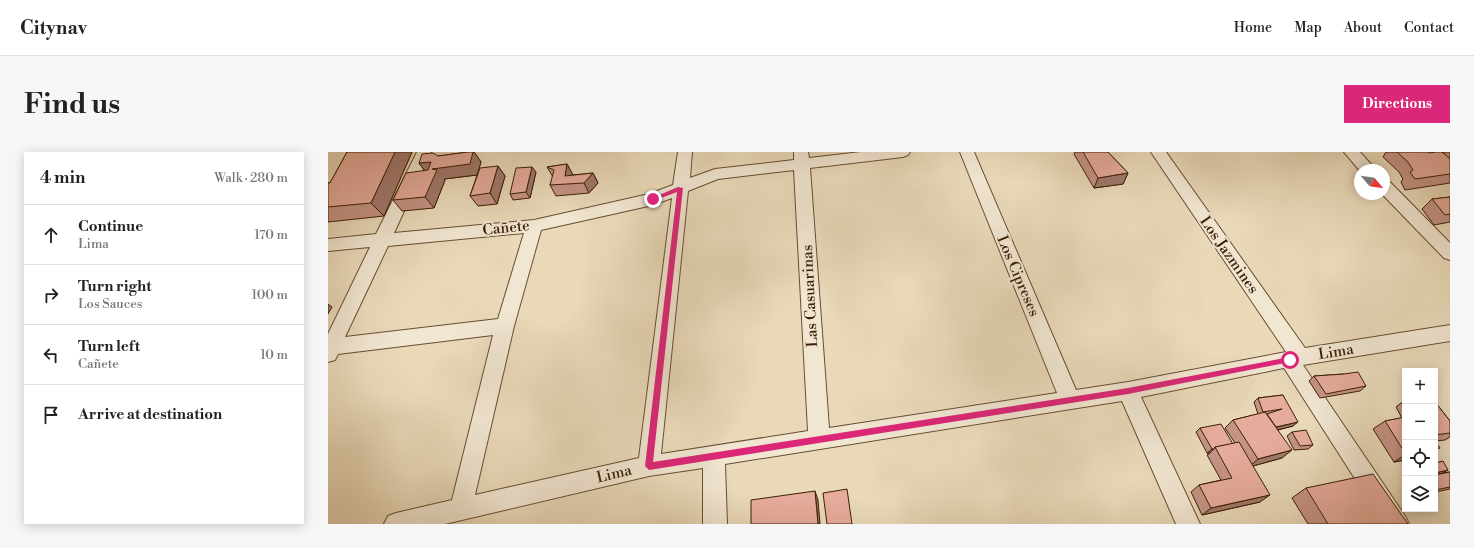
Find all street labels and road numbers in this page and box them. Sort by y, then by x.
street label: Los Jazmines [1195,213,1263,297]
street label: Cañete [482,216,530,240]
street label: Los Cipreses [992,232,1044,320]
street label: Las Casuarinas [798,244,822,348]
street label: Lima [1317,340,1355,364]
street label: Lima [595,461,634,487]

